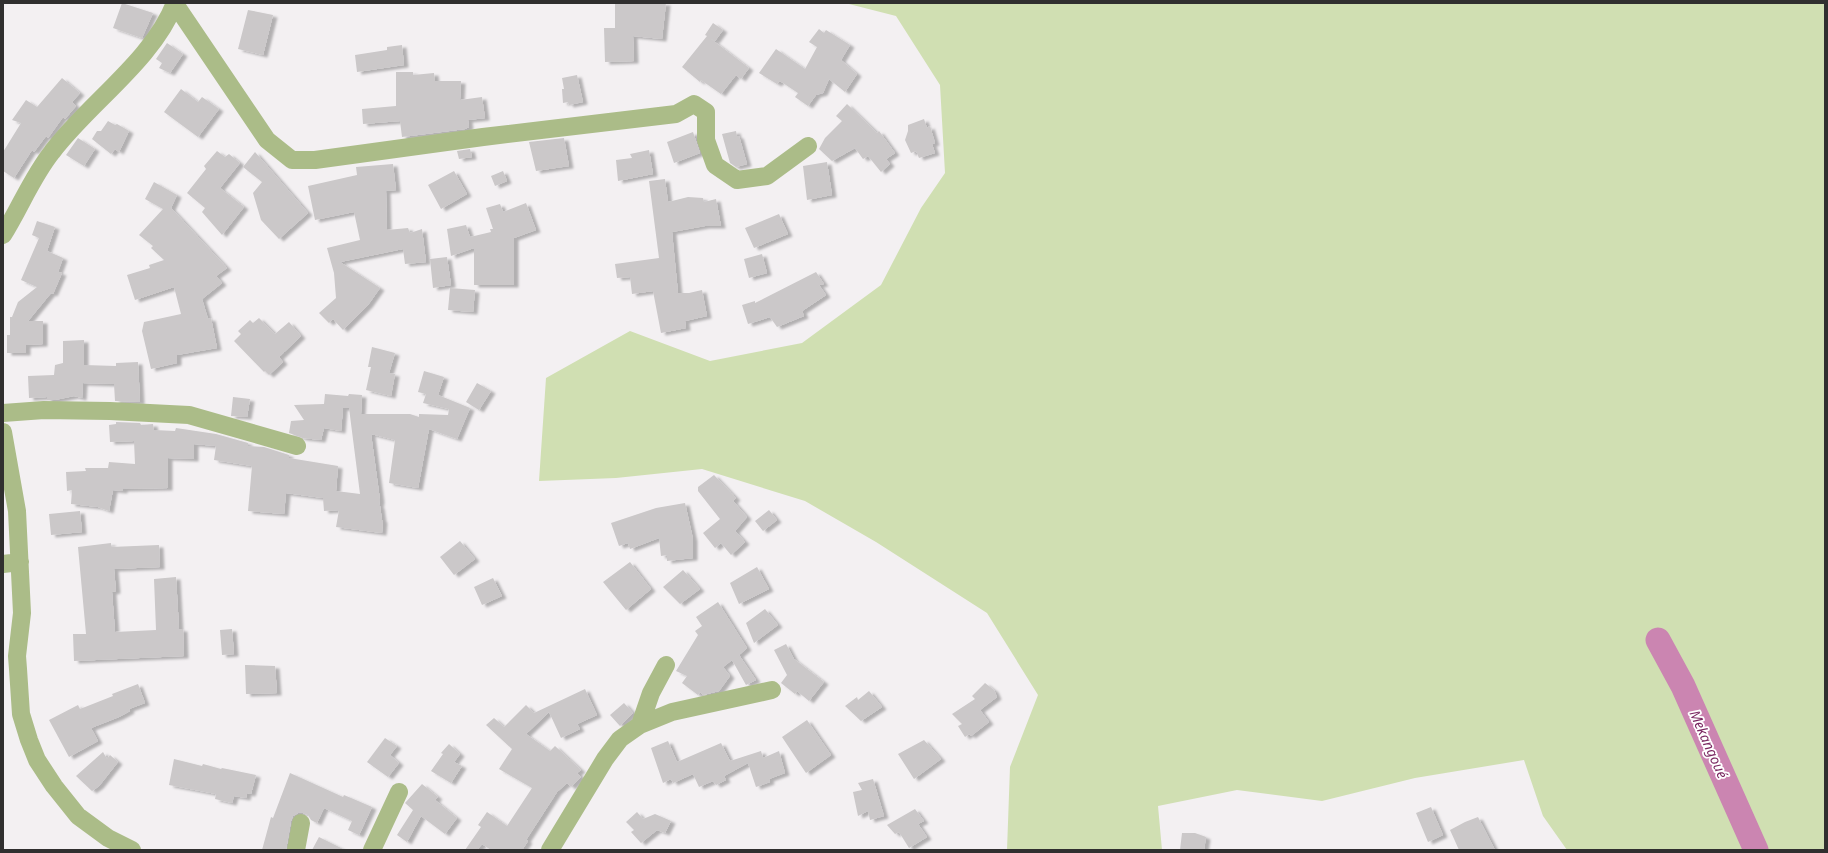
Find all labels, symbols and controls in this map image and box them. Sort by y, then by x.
water label: Mekangoué [1686,707,1732,781]

